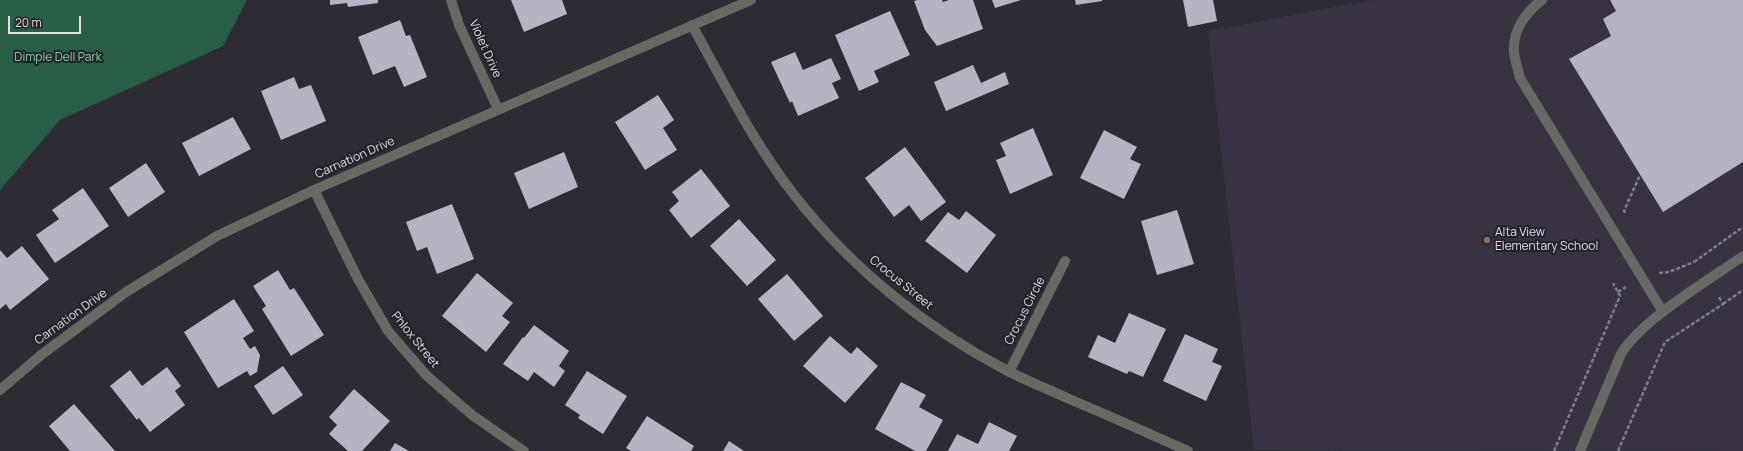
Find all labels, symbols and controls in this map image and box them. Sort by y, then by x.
scale bar [10,8,83,34]
text: 20 m [15,14,42,31]
street label: Violet Drive [466,18,504,80]
park label: Dimple Dell Park [14,51,102,65]
street label: Carnation Drive [313,134,397,182]
place label: Alta View Elementary School [1495,226,1598,254]
marker: Alta View Elementary School [1482,235,1492,245]
street label: Crocus Street [866,253,936,313]
street label: Crocus Circle [1002,275,1048,347]
street label: Carnation Drive [32,286,110,348]
street label: Phlox Street [388,309,442,371]

